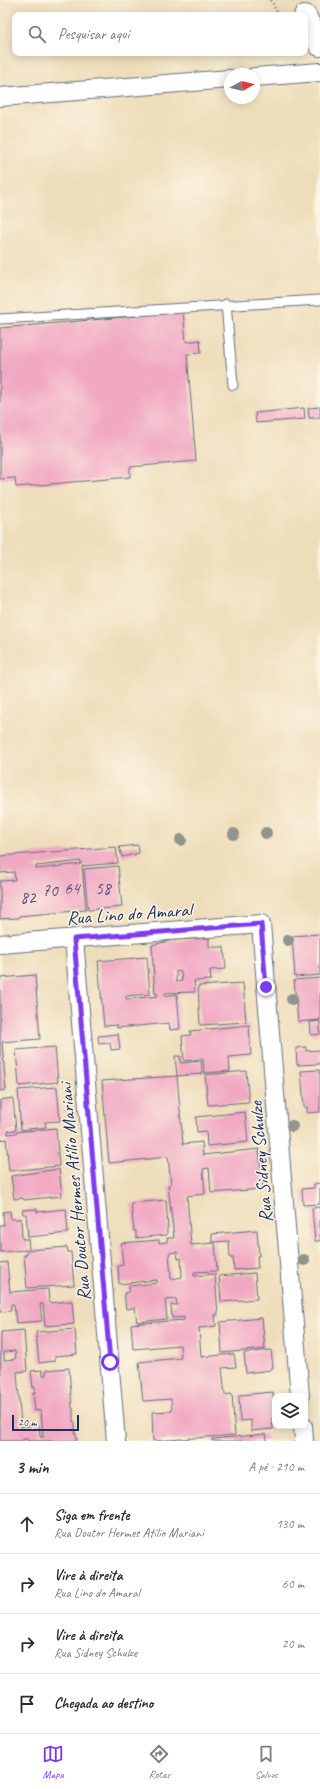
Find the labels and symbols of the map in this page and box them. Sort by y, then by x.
north arrow [224,68,260,104]
house number: 64 [64,878,82,899]
house number: 58 [95,878,113,899]
house number: 70 [42,880,59,901]
house number: 82 [20,887,37,908]
street label: Rua Lino do Amaral [66,897,196,930]
route end [257,978,275,996]
street label: Rua Doutor Hermes Atílio Mariani [53,1080,96,1302]
street label: Rua Sidney Schulze [244,1098,278,1224]
route start [101,1353,119,1371]
scale bar [12,1413,79,1432]

